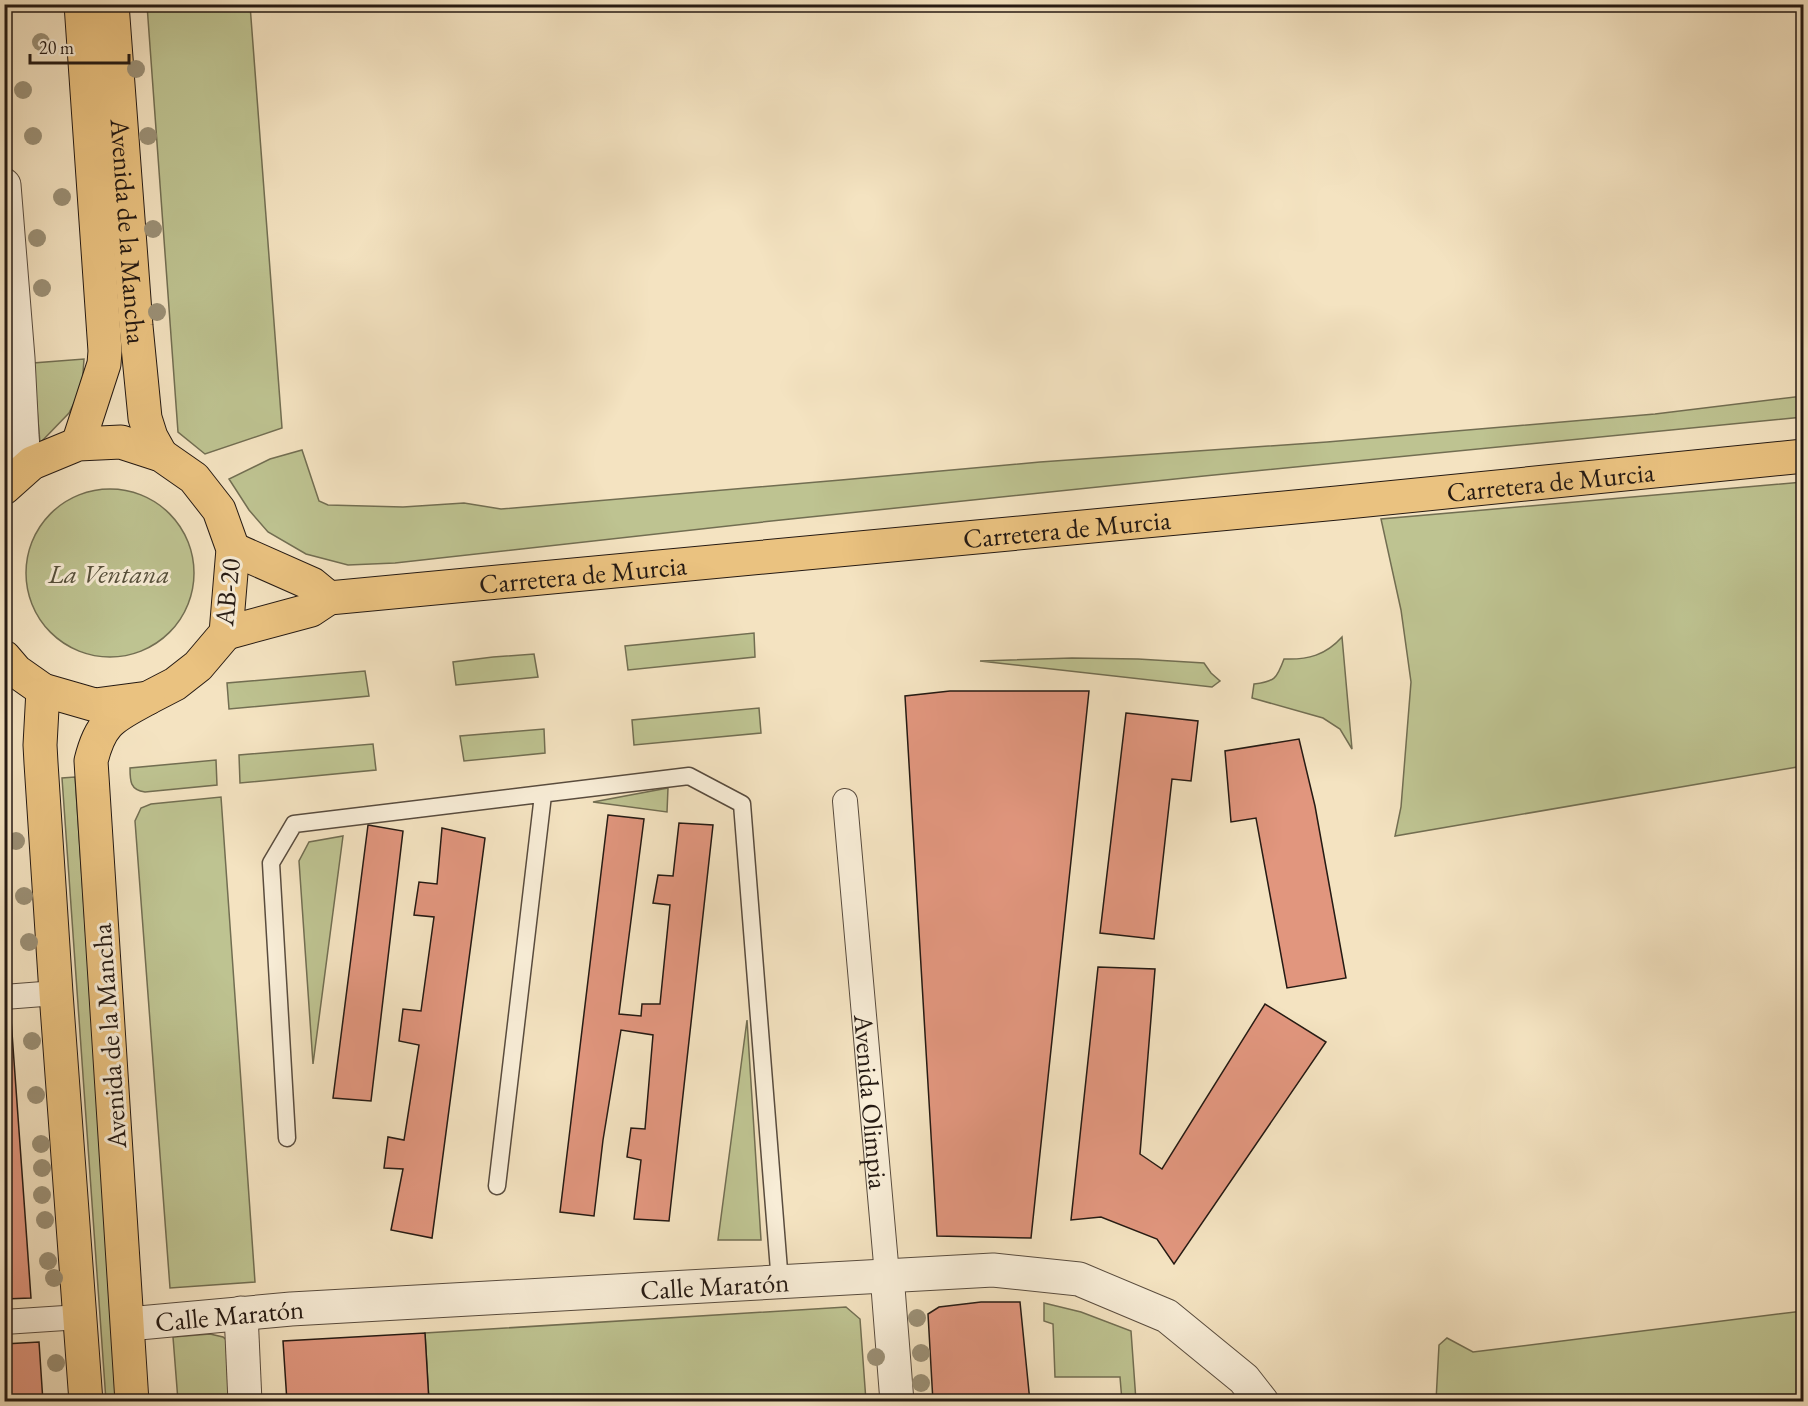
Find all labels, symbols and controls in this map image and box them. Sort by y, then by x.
scale bar [30,27,129,65]
text: 20 m [39,36,74,59]
street label: Avenida de la Mancha [103,116,155,346]
street label: Carretera de Murcia [1445,454,1656,509]
street label: Carretera de Murcia [961,501,1172,556]
street label: Carretera de Murcia [477,547,688,601]
park label: La Ventana [47,556,170,591]
street label: AB-20 [206,556,248,629]
street label: Avenida de la Mancha [84,922,134,1151]
street label: Avenida Olimpia [846,1012,897,1191]
street label: Calle Maratón [639,1264,790,1307]
street label: Calle Maratón [154,1291,305,1339]

